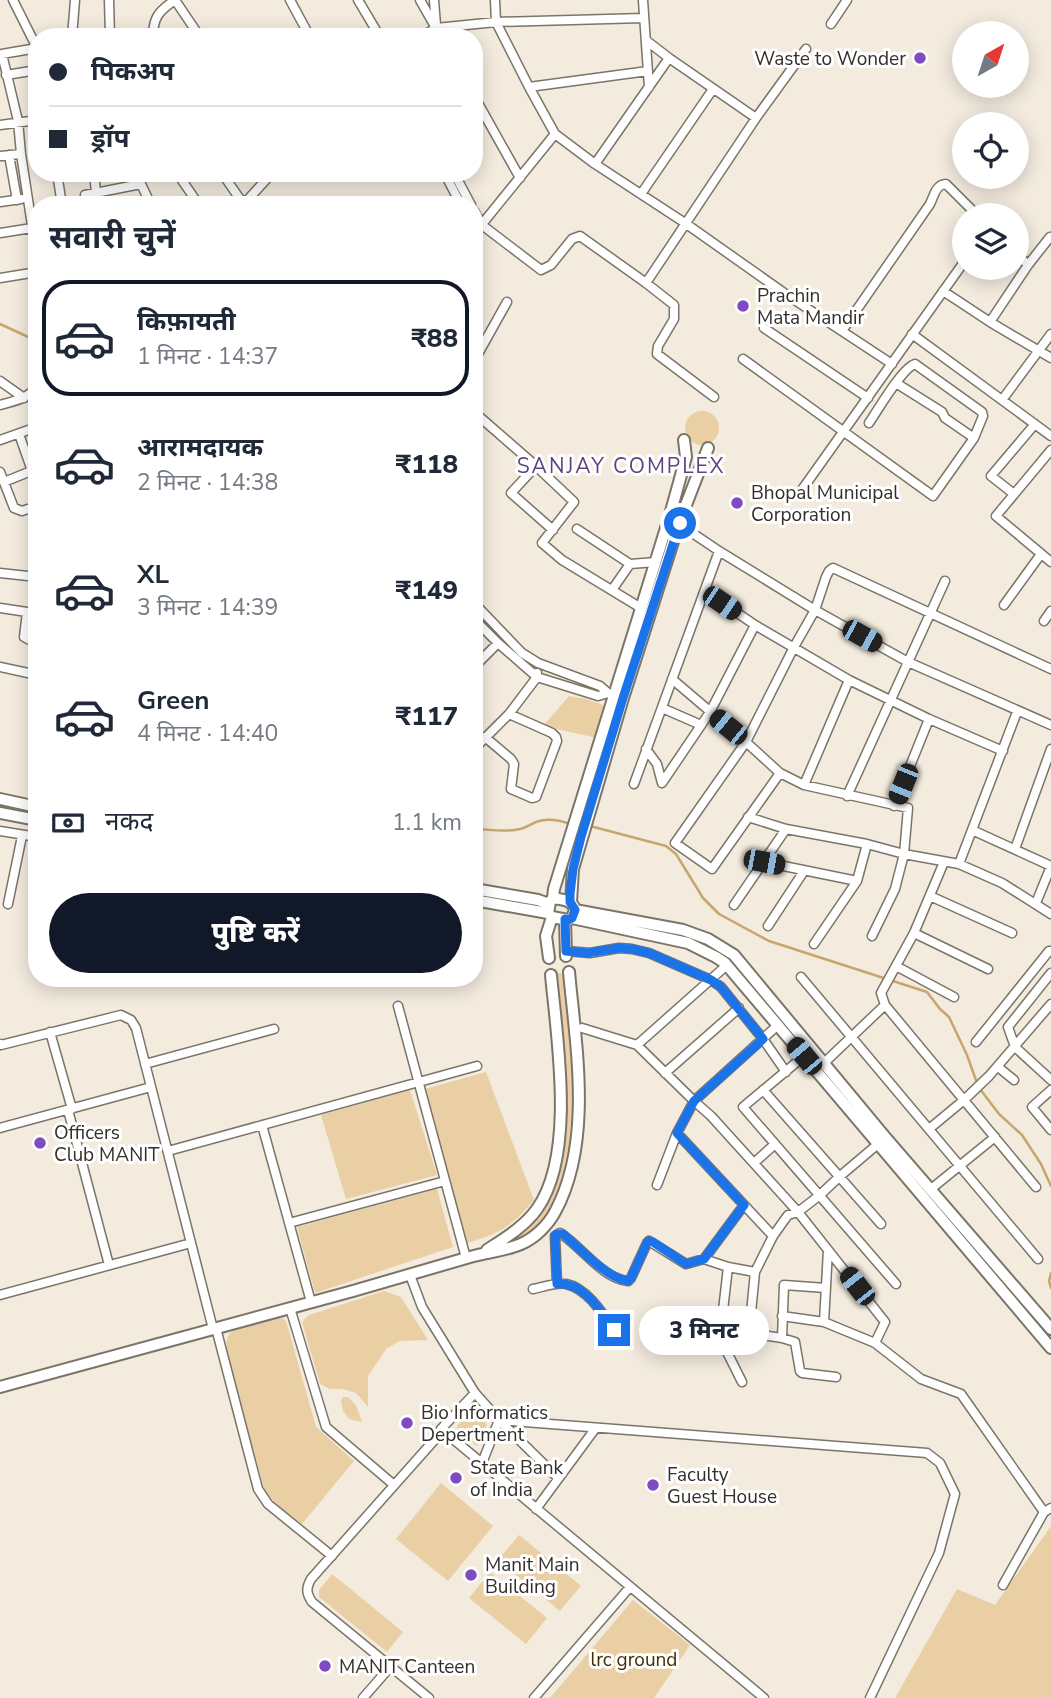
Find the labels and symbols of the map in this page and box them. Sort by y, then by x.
north arrow [952,21,1029,98]
place label: Waste to Wonder [754,46,906,72]
marker: Waste to Wonder [912,50,928,66]
place label: Prachin Mata Mandir [757,283,865,331]
marker: Prachin Mata Mandir [735,298,751,314]
district label: SANJAY COMPLEX [517,452,725,480]
place label: Bhopal Municipal Corporation [751,480,899,528]
marker: Bhopal Municipal Corporation [729,495,745,511]
route start [664,507,696,539]
car [699,583,746,623]
car [839,617,886,655]
car [706,706,751,748]
car [886,761,921,807]
car [742,848,787,876]
car [783,1033,826,1079]
place label: Officers Club MANIT [54,1120,160,1168]
marker: Officers Club MANIT [32,1135,48,1151]
car [836,1263,879,1309]
callout: 3 मिनट [638,1306,768,1354]
route end [598,1314,630,1346]
place label: Bio Informatics Depertment [421,1400,548,1448]
marker: Bio Informatics Depertment [399,1415,415,1431]
place label: State Bank of India [470,1455,564,1503]
place label: Faculty Guest House [667,1462,777,1510]
marker: State Bank of India [448,1470,464,1486]
marker: Faculty Guest House [645,1477,661,1493]
place label: Manit Main Building [485,1552,580,1600]
marker: Manit Main Building [463,1567,479,1583]
park label: lrc ground [591,1647,677,1673]
place label: MANIT Canteen [339,1654,475,1680]
marker: MANIT Canteen [317,1658,333,1674]

